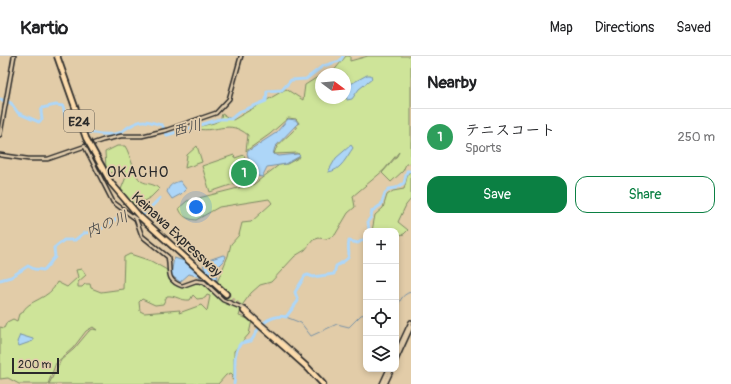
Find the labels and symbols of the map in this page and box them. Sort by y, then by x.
north arrow [315,68,351,104]
road number: E24 [64,110,94,132]
water label: 西川 [170,116,204,141]
pin: 1 [231,158,257,188]
district label: OKACHO [107,163,169,182]
street label: Keinawa Expressway [128,188,225,281]
your location [186,197,206,217]
water label: 内の川 [83,207,132,242]
scale bar [12,356,59,375]

